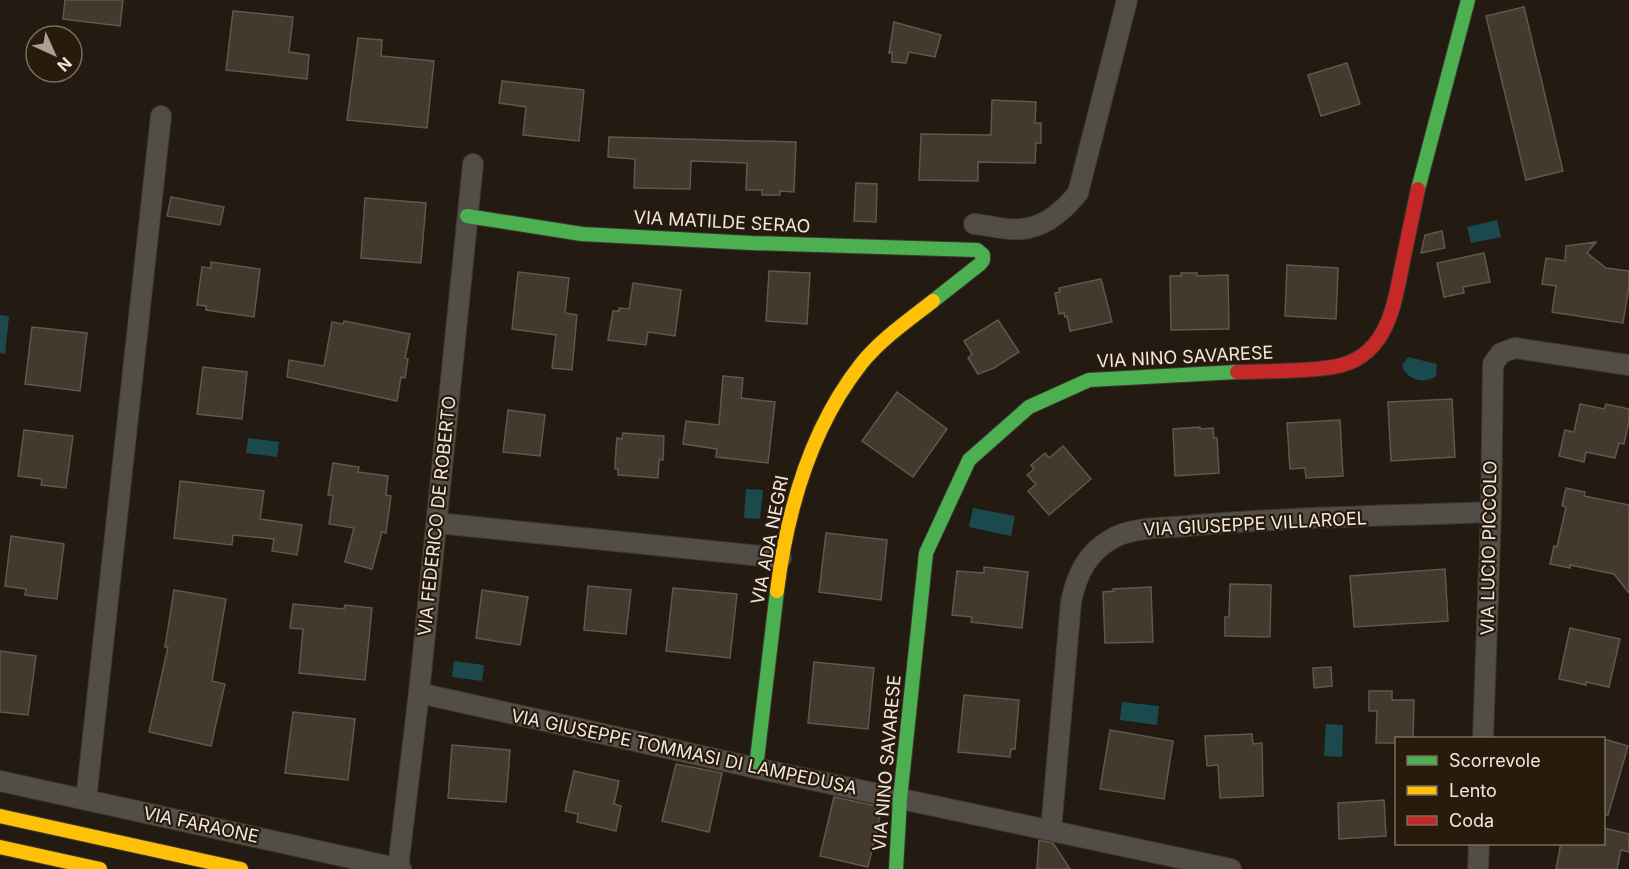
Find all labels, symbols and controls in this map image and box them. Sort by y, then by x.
north arrow [24,24,84,84]
text: N [53,53,76,76]
street label: VIA MATILDE SERAO [633,206,811,237]
street label: VIA NINO SAVARESE [1096,341,1274,372]
street label: VIA FEDERICO DE ROBERTO [413,395,460,637]
street label: VIA LUCIO PICCOLO [1476,460,1501,636]
street label: VIA ADA NEGRI [747,473,792,606]
street label: VIA GIUSEPPE VILLAROEL [1143,507,1367,540]
street label: VIA NINO SAVARESE [868,674,905,852]
street label: VIA GIUSEPPE TOMMASI DI LAMPEDUSA [509,705,859,799]
legend [1395,737,1605,845]
text: Scorrevole [1449,750,1541,771]
text: Lento [1449,780,1497,801]
street label: VIA FARAONE [141,802,261,847]
text: Coda [1449,810,1494,831]

